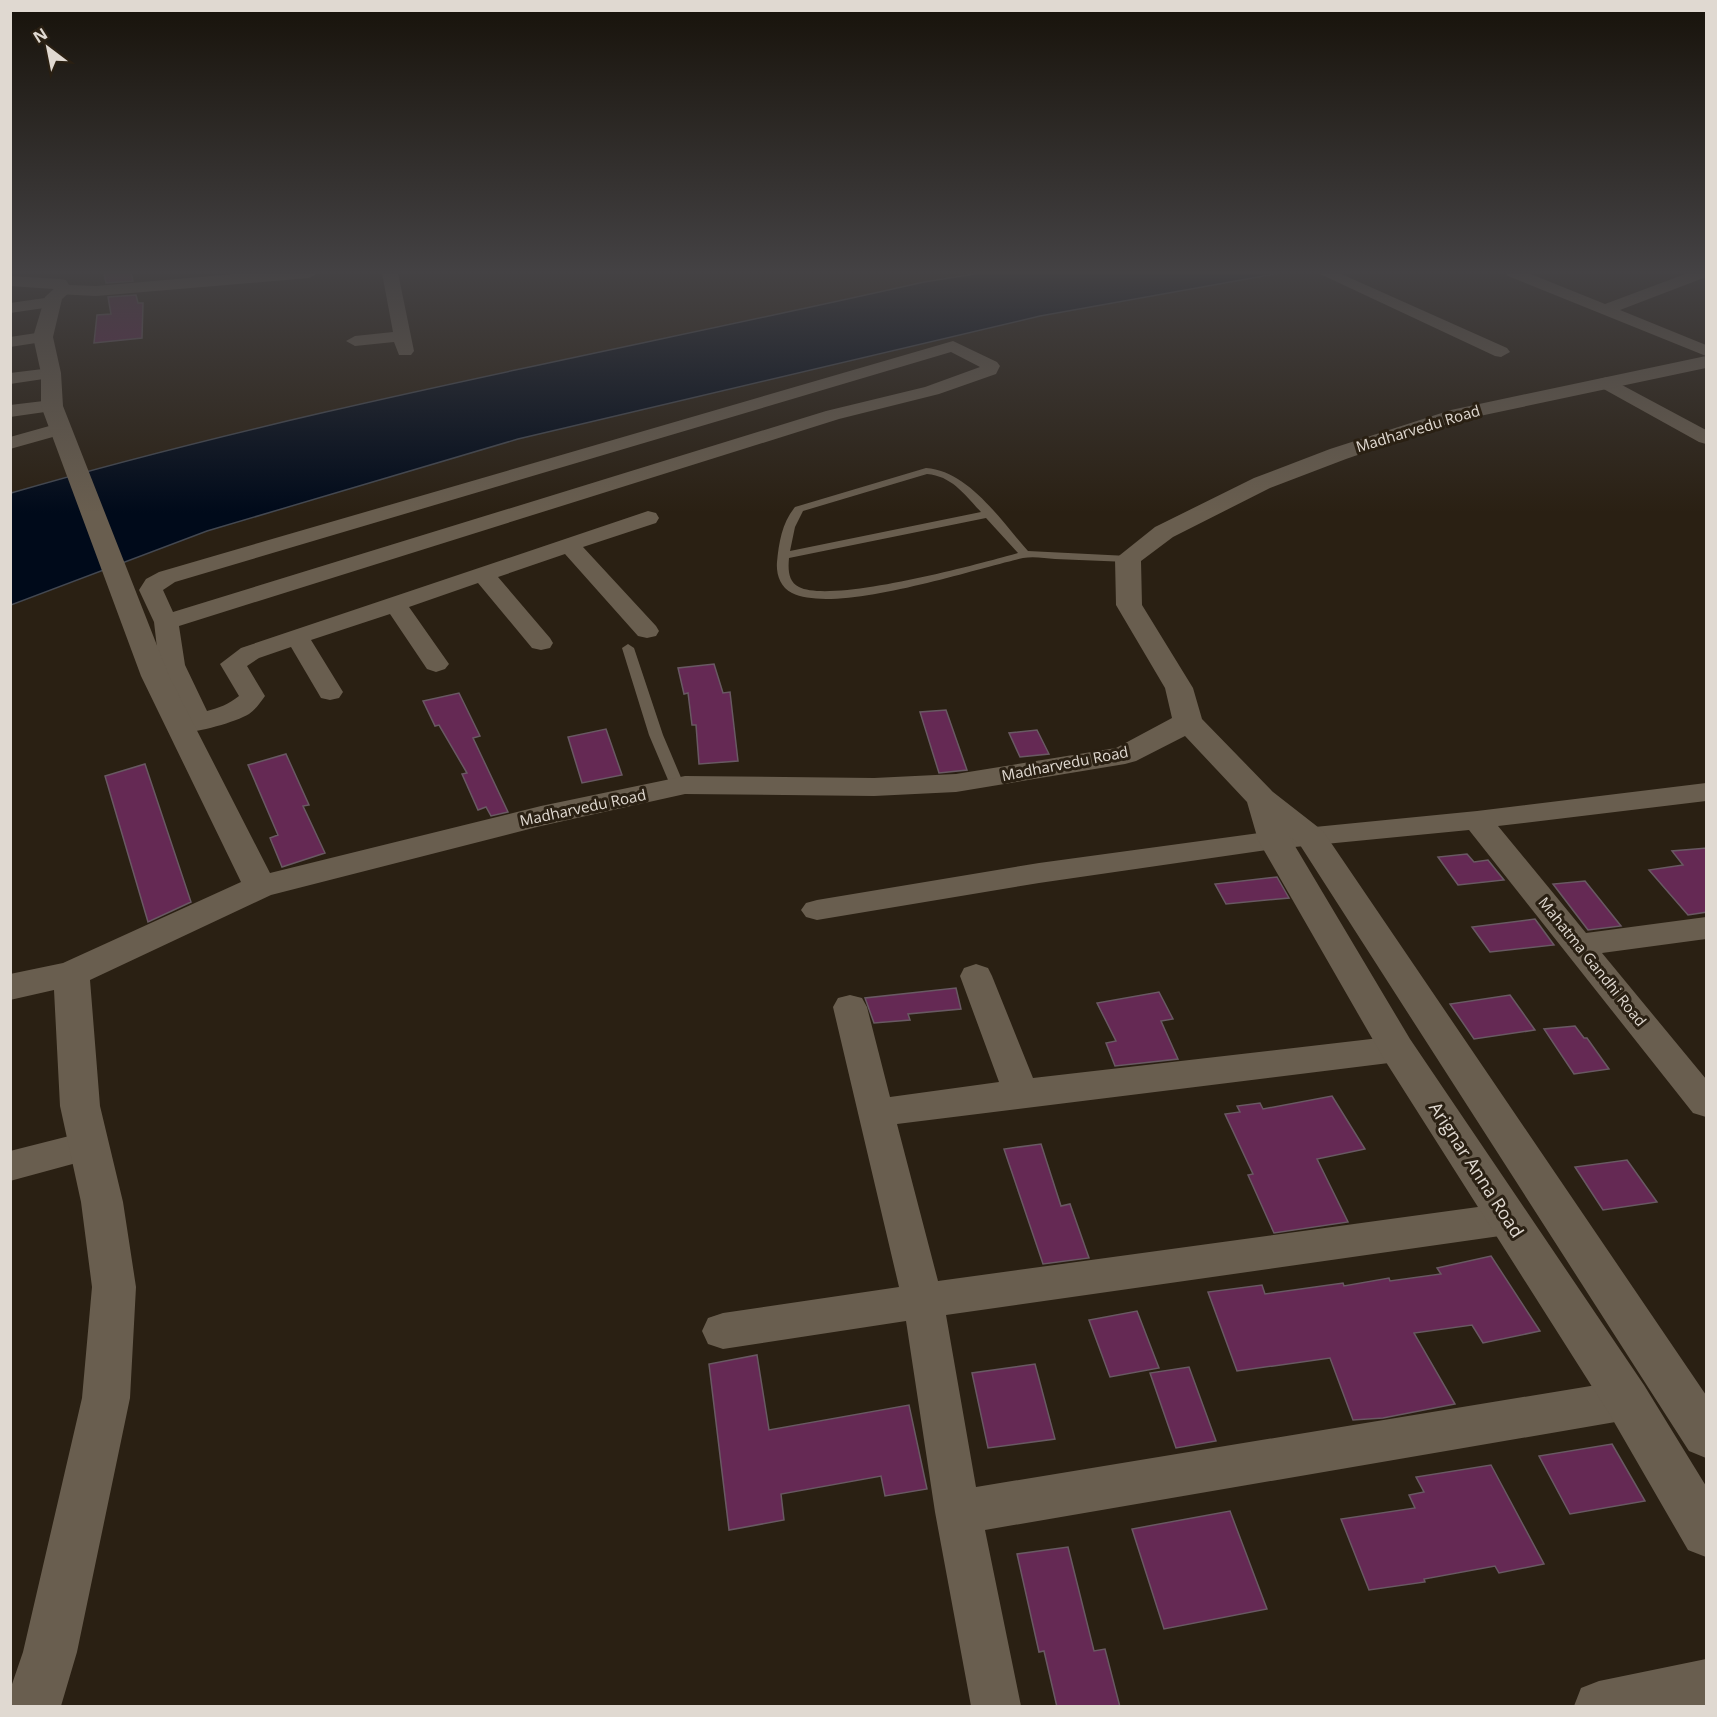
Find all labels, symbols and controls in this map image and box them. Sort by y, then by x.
north arrow [18,18,78,78]
text: N [29,23,51,48]
street label: Madharvedu Road [1353,400,1482,456]
street label: Madharvedu Road [1000,741,1130,785]
street label: Madharvedu Road [518,784,648,830]
street label: Mahatma Gandhi Road [1534,892,1651,1030]
street label: Arignar Anna Road [1424,1097,1530,1242]

